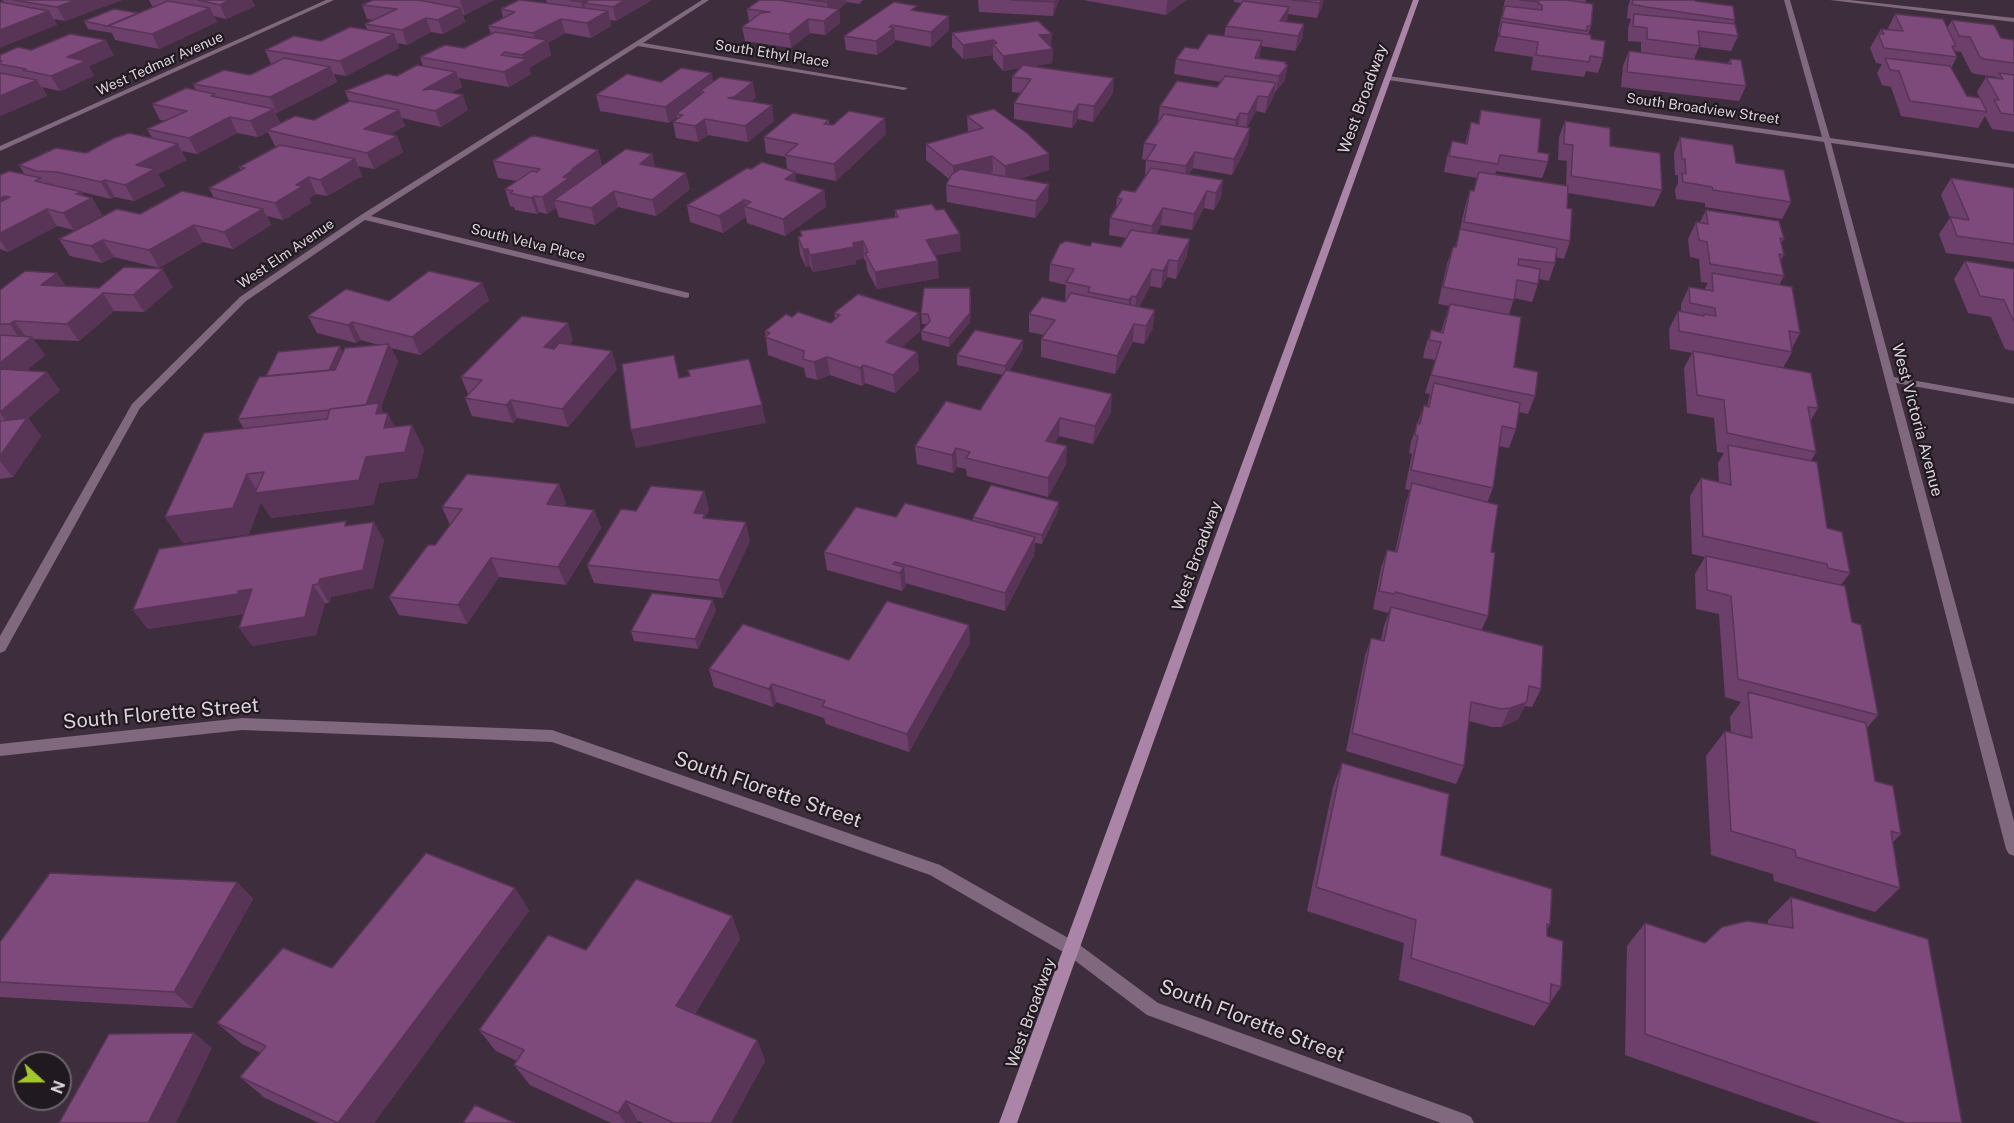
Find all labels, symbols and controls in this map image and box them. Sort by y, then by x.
street label: West Tedmar Avenue [94,28,226,100]
street label: South Ethyl Place [714,37,830,71]
street label: West Broadway [1334,42,1392,156]
street label: South Broadview Street [1625,90,1781,128]
street label: West Elm Avenue [235,216,337,292]
street label: South Velva Place [469,221,587,265]
street label: West Victoria Avenue [1887,341,1947,499]
street label: West Broadway [1168,499,1226,613]
street label: South Florette Street [62,693,260,735]
street label: South Florette Street [671,747,865,833]
street label: West Broadway [1002,956,1060,1070]
street label: South Florette Street [1156,975,1348,1067]
north arrow [12,1051,72,1111]
text: N [46,1078,69,1096]

